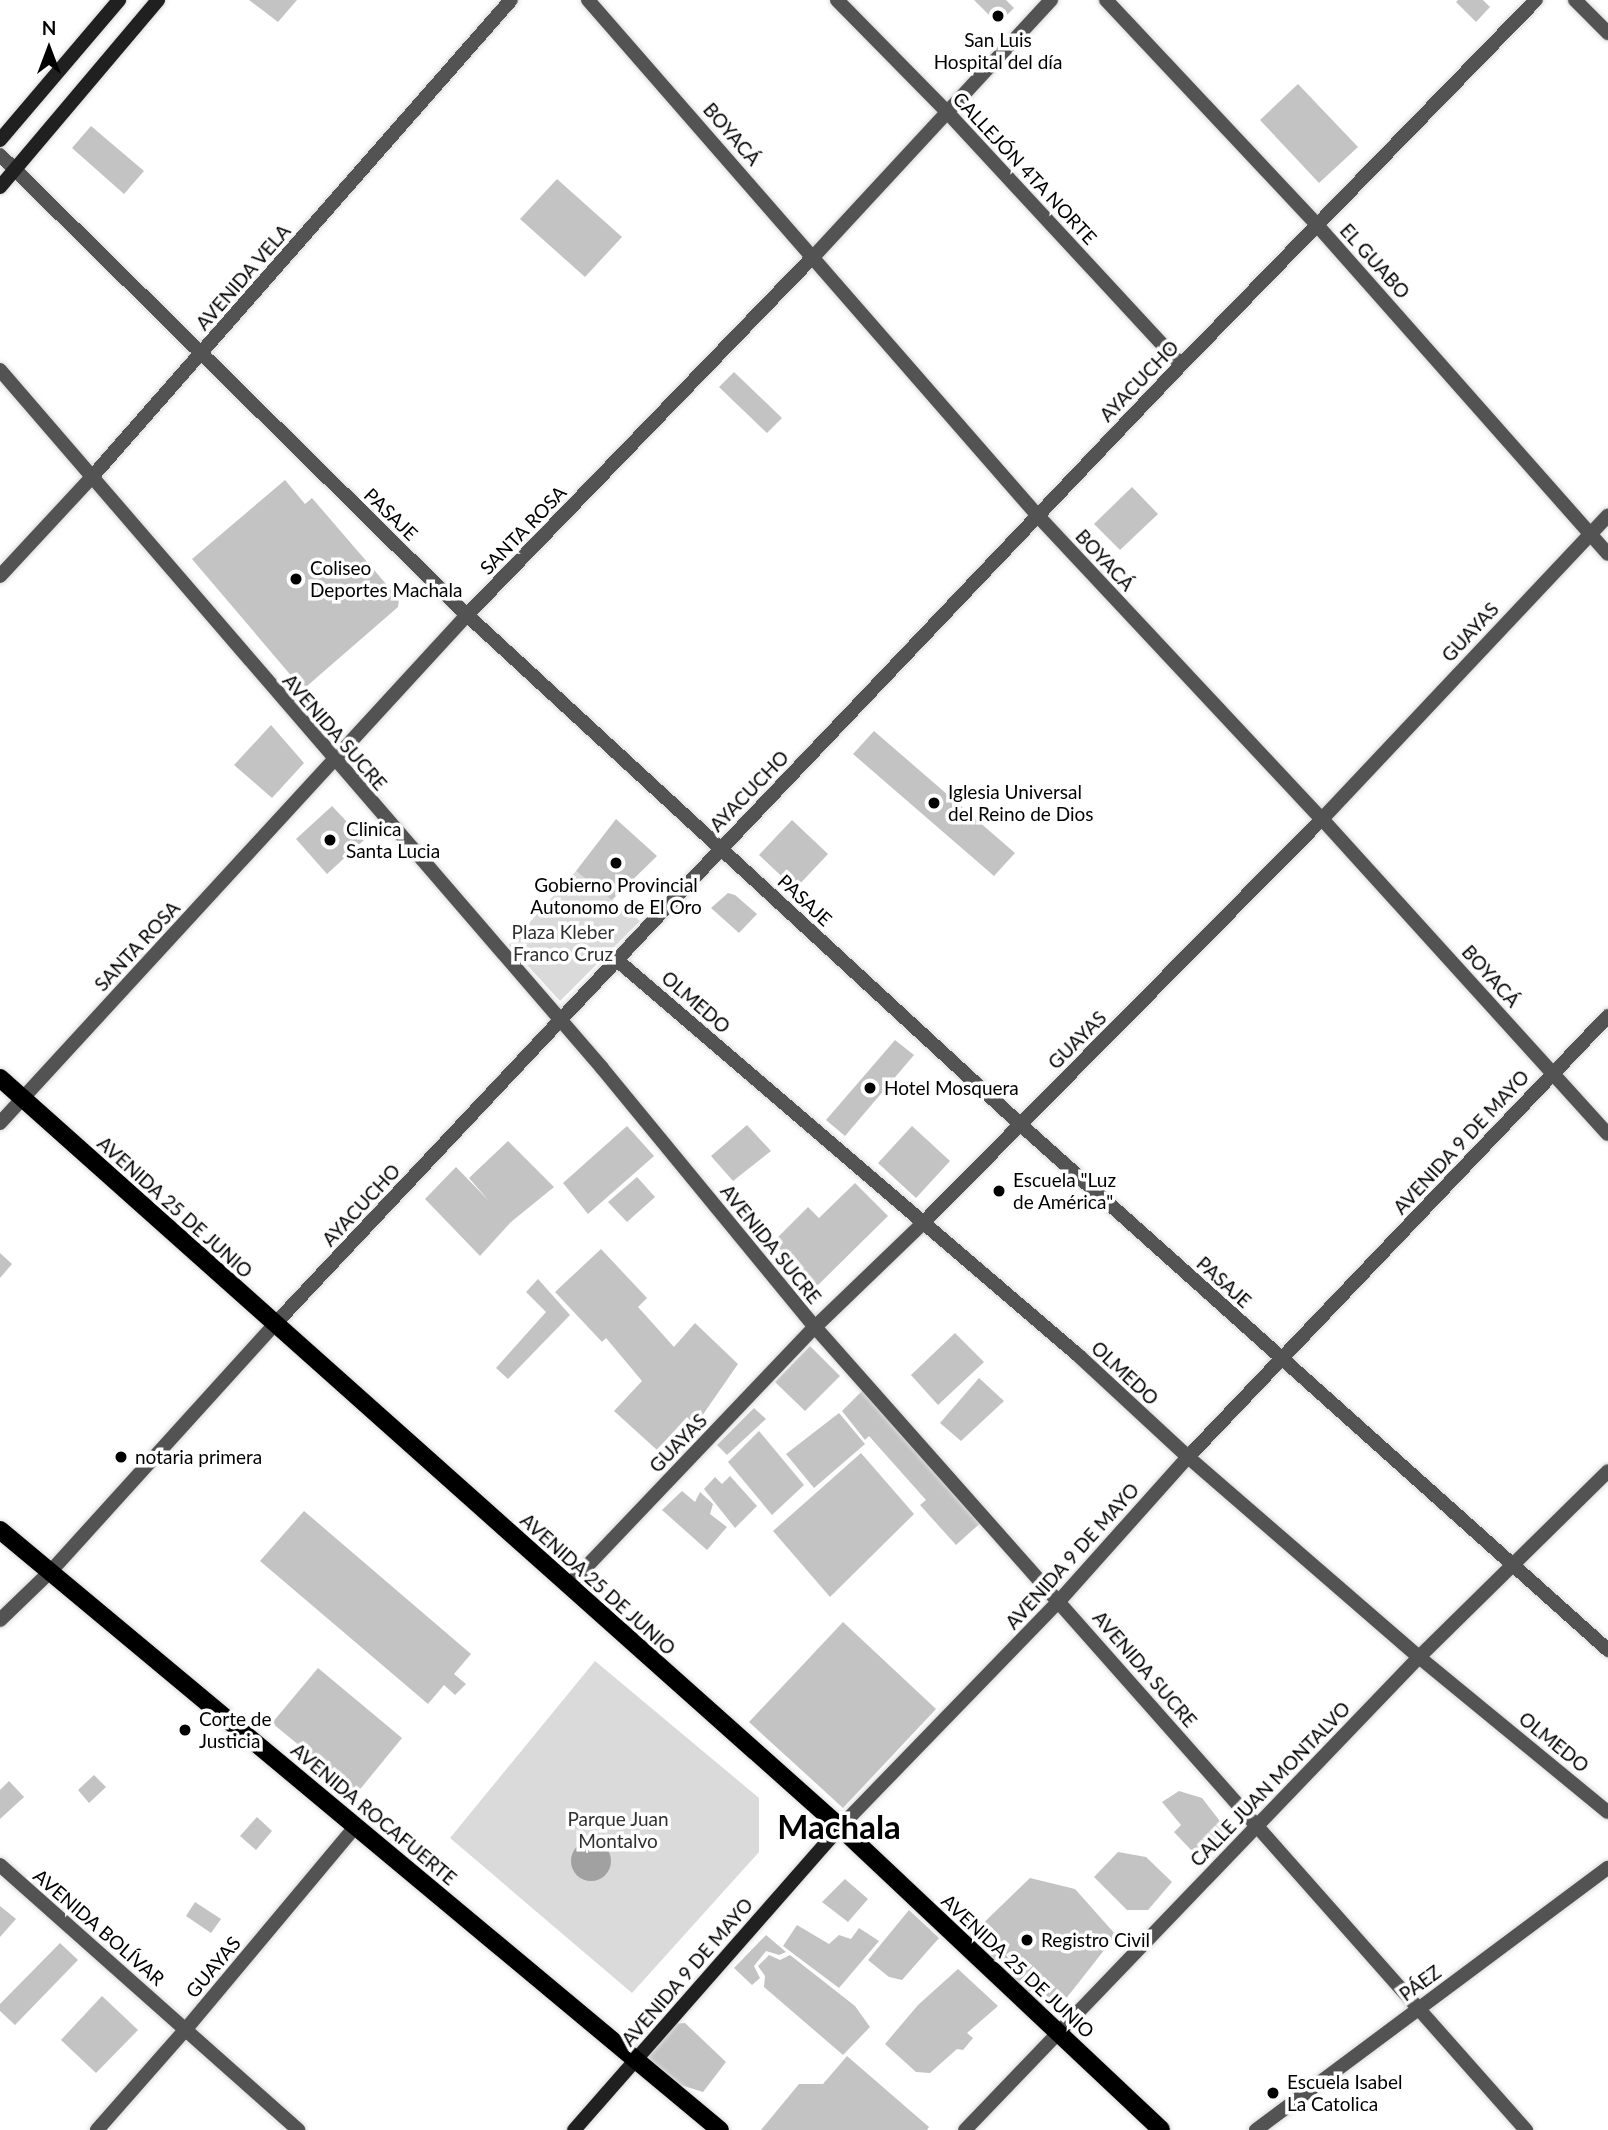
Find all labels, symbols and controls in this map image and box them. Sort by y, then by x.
marker: San Luis Hospital del día [988,6,1008,26]
north arrow [14,14,84,84]
text: N [42,16,56,39]
place label: San Luis Hospital del día [934,29,1062,73]
street label: CALLEJÓN 4TA NORTE [948,87,1102,249]
street label: BOYACÁ [699,98,765,170]
street label: AVENIDA VELA [191,219,295,335]
street label: EL GUABO [1335,219,1415,303]
street label: AYACUCHO [1095,336,1183,426]
street label: SANTA ROSA [475,481,571,579]
street label: PASAJE [360,483,422,545]
street label: BOYACÁ [1071,525,1139,595]
place label: Coliseo Deportes Machala [310,557,462,601]
marker: Coliseo Deportes Machala [288,571,304,587]
street label: GUAYAS [1437,598,1503,666]
street label: AVENIDA SUCRE [278,669,392,795]
street label: AYACUCHO [705,746,793,836]
place label: Iglesia Universal del Reino de Dios [948,781,1093,825]
marker: Iglesia Universal del Reino de Dios [926,795,942,811]
place label: Clinica Santa Lucia [346,818,440,862]
marker: Clinica Santa Lucia [320,830,340,850]
marker: Gobierno Provincial Autonomo de El Oro [608,855,624,871]
street label: PASAJE [773,869,837,931]
place label: Gobierno Provincial Autonomo de El Oro [530,874,702,918]
street label: SANTA ROSA [89,896,185,996]
park label: Plaza Kleber Franco Cruz [512,921,614,965]
street label: BOYACÁ [1457,940,1525,1012]
street label: OLMEDO [657,966,735,1038]
street label: GUAYAS [1043,1006,1111,1074]
street label: AVENIDA 9 DE MAYO [1388,1065,1534,1219]
place label: Hotel Mosquera [884,1077,1019,1099]
marker: Hotel Mosquera [862,1080,878,1096]
street label: AVENIDA 25 DE JUNIO [92,1131,258,1283]
street label: AYACUCHO [317,1159,405,1251]
place label: Escuela "Luz de América" [1013,1169,1116,1213]
street label: AVENIDA SUCRE [716,1180,826,1308]
marker: Escuela "Luz de América" [991,1183,1007,1199]
street label: PASAJE [1192,1252,1256,1312]
street label: OLMEDO [1087,1336,1163,1410]
street label: GUAYAS [645,1409,711,1477]
place label: notaria primera [135,1446,262,1468]
marker: notaria primera [113,1449,129,1465]
street label: AVENIDA 9 DE MAYO [1000,1478,1144,1634]
street label: AVENIDA 25 DE JUNIO [515,1508,681,1660]
street label: AVENIDA SUCRE [1088,1606,1202,1732]
street label: CALLE JUAN MONTALVO [1185,1697,1355,1871]
street label: OLMEDO [1514,1707,1594,1777]
place label: Corte de Justicia [199,1708,272,1752]
marker: Corte de Justicia [177,1722,193,1738]
street label: AVENIDA ROCAFUERTE [287,1738,461,1890]
district label: Machala [777,1807,901,1847]
park label: Parque Juan Montalvo [567,1808,669,1852]
street label: AVENIDA BOLÍVAR [29,1864,169,1990]
street label: AVENIDA 25 DE JUNIO [937,1889,1099,2043]
street label: AVENIDA 9 DE MAYO [616,1893,758,2051]
place label: Registro Civil [1041,1929,1150,1951]
street label: GUAYAS [181,1932,245,2002]
marker: Registro Civil [1019,1932,1035,1948]
street label: PÁEZ [1395,1960,1445,2006]
place label: Escuela Isabel La Catolica [1287,2071,1402,2115]
marker: Escuela Isabel La Catolica [1265,2085,1281,2101]

